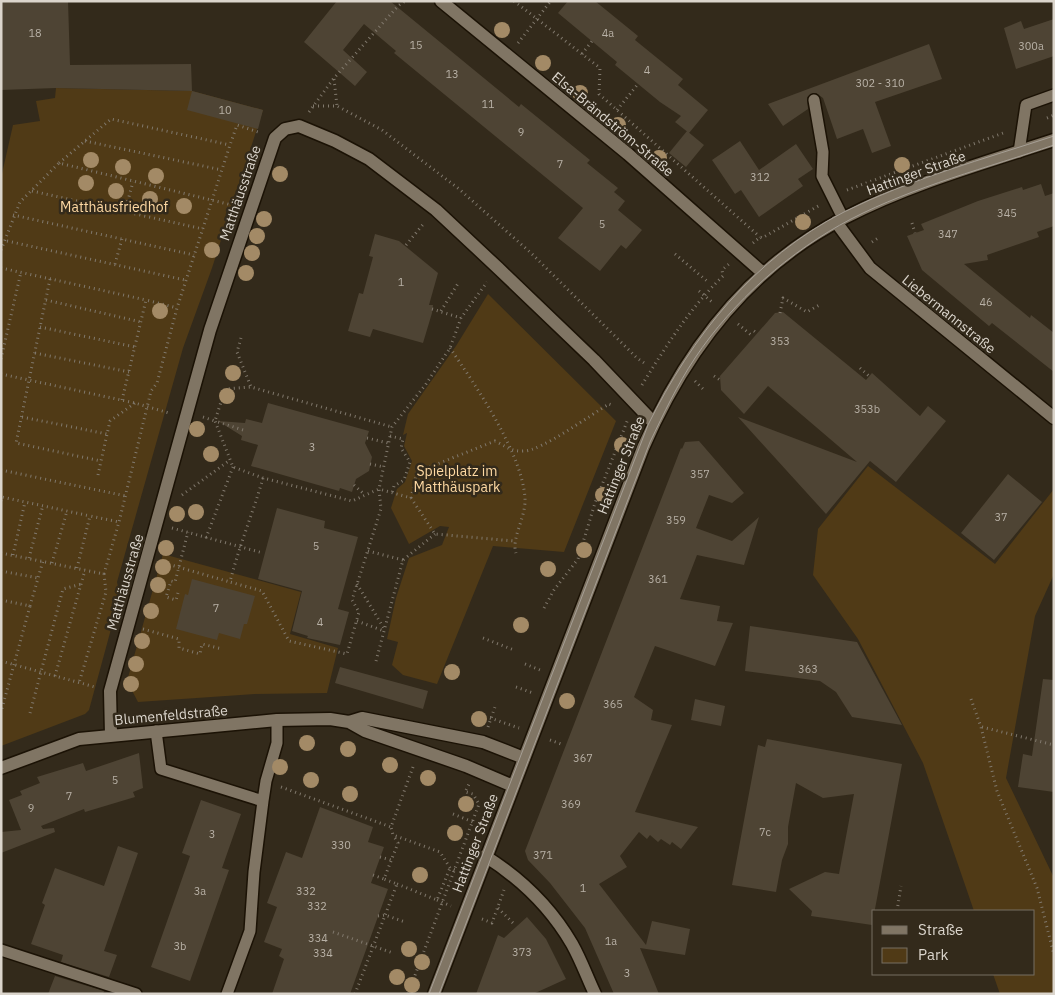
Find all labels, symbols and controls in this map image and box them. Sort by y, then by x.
house number: 18 [28,26,42,40]
house number: 4a [602,26,614,40]
house number: 15 [409,38,423,52]
house number: 300a [1018,39,1044,53]
house number: 4 [644,63,651,77]
house number: 13 [445,67,459,81]
street label: Elsa-Brändström-Straße [548,68,678,181]
house number: 302 - 310 [855,76,905,90]
house number: 11 [481,97,495,111]
house number: 10 [218,103,232,117]
house number: 9 [518,125,524,139]
street label: Matthäusstraße [215,143,265,243]
street label: Hattinger Straße [864,147,968,199]
house number: 7 [557,157,563,171]
house number: 312 [750,170,770,184]
park label: Matthäusfriedhof [60,198,168,216]
house number: 345 [997,206,1017,220]
house number: 5 [599,217,605,231]
house number: 347 [938,227,958,241]
street label: Liebermannstraße [898,271,1000,358]
house number: 1 [398,275,405,289]
house number: 46 [979,295,993,309]
house number: 353 [770,334,790,348]
house number: 353b [854,402,880,416]
street label: Hattinger Straße [593,413,649,517]
house number: 3 [309,440,315,454]
park label: Spielplatz im Matthäuspark [414,462,501,496]
house number: 357 [690,467,710,481]
house number: 37 [994,510,1008,524]
house number: 359 [666,513,686,527]
street label: Matthäusstraße [103,531,147,632]
house number: 5 [313,539,319,553]
house number: 361 [648,572,668,586]
house number: 7 [213,601,219,615]
house number: 4 [317,615,324,629]
house number: 363 [798,662,818,676]
house number: 365 [603,697,623,711]
street label: Blumenfeldstraße [114,701,229,729]
house number: 367 [573,751,593,765]
house number: 5 [112,773,118,787]
house number: 7 [66,789,72,803]
street label: Hattinger Straße [448,791,502,895]
house number: 369 [561,797,581,811]
house number: 9 [28,801,34,815]
house number: 7c [759,825,772,839]
house number: 3 [209,827,215,841]
house number: 330 [331,838,351,852]
house number: 371 [533,848,553,862]
house number: 1 [580,881,587,895]
house number: 3a [194,884,206,898]
house number: 332 [296,884,316,898]
house number: 332 [307,899,327,913]
legend [872,910,1035,975]
text: Straße [918,920,963,939]
house number: 334 [308,931,328,945]
house number: 1a [605,934,617,948]
house number: 3b [174,939,186,953]
house number: 373 [512,945,532,959]
text: Park [918,945,948,964]
house number: 334 [313,946,333,960]
house number: 3 [624,966,630,980]

